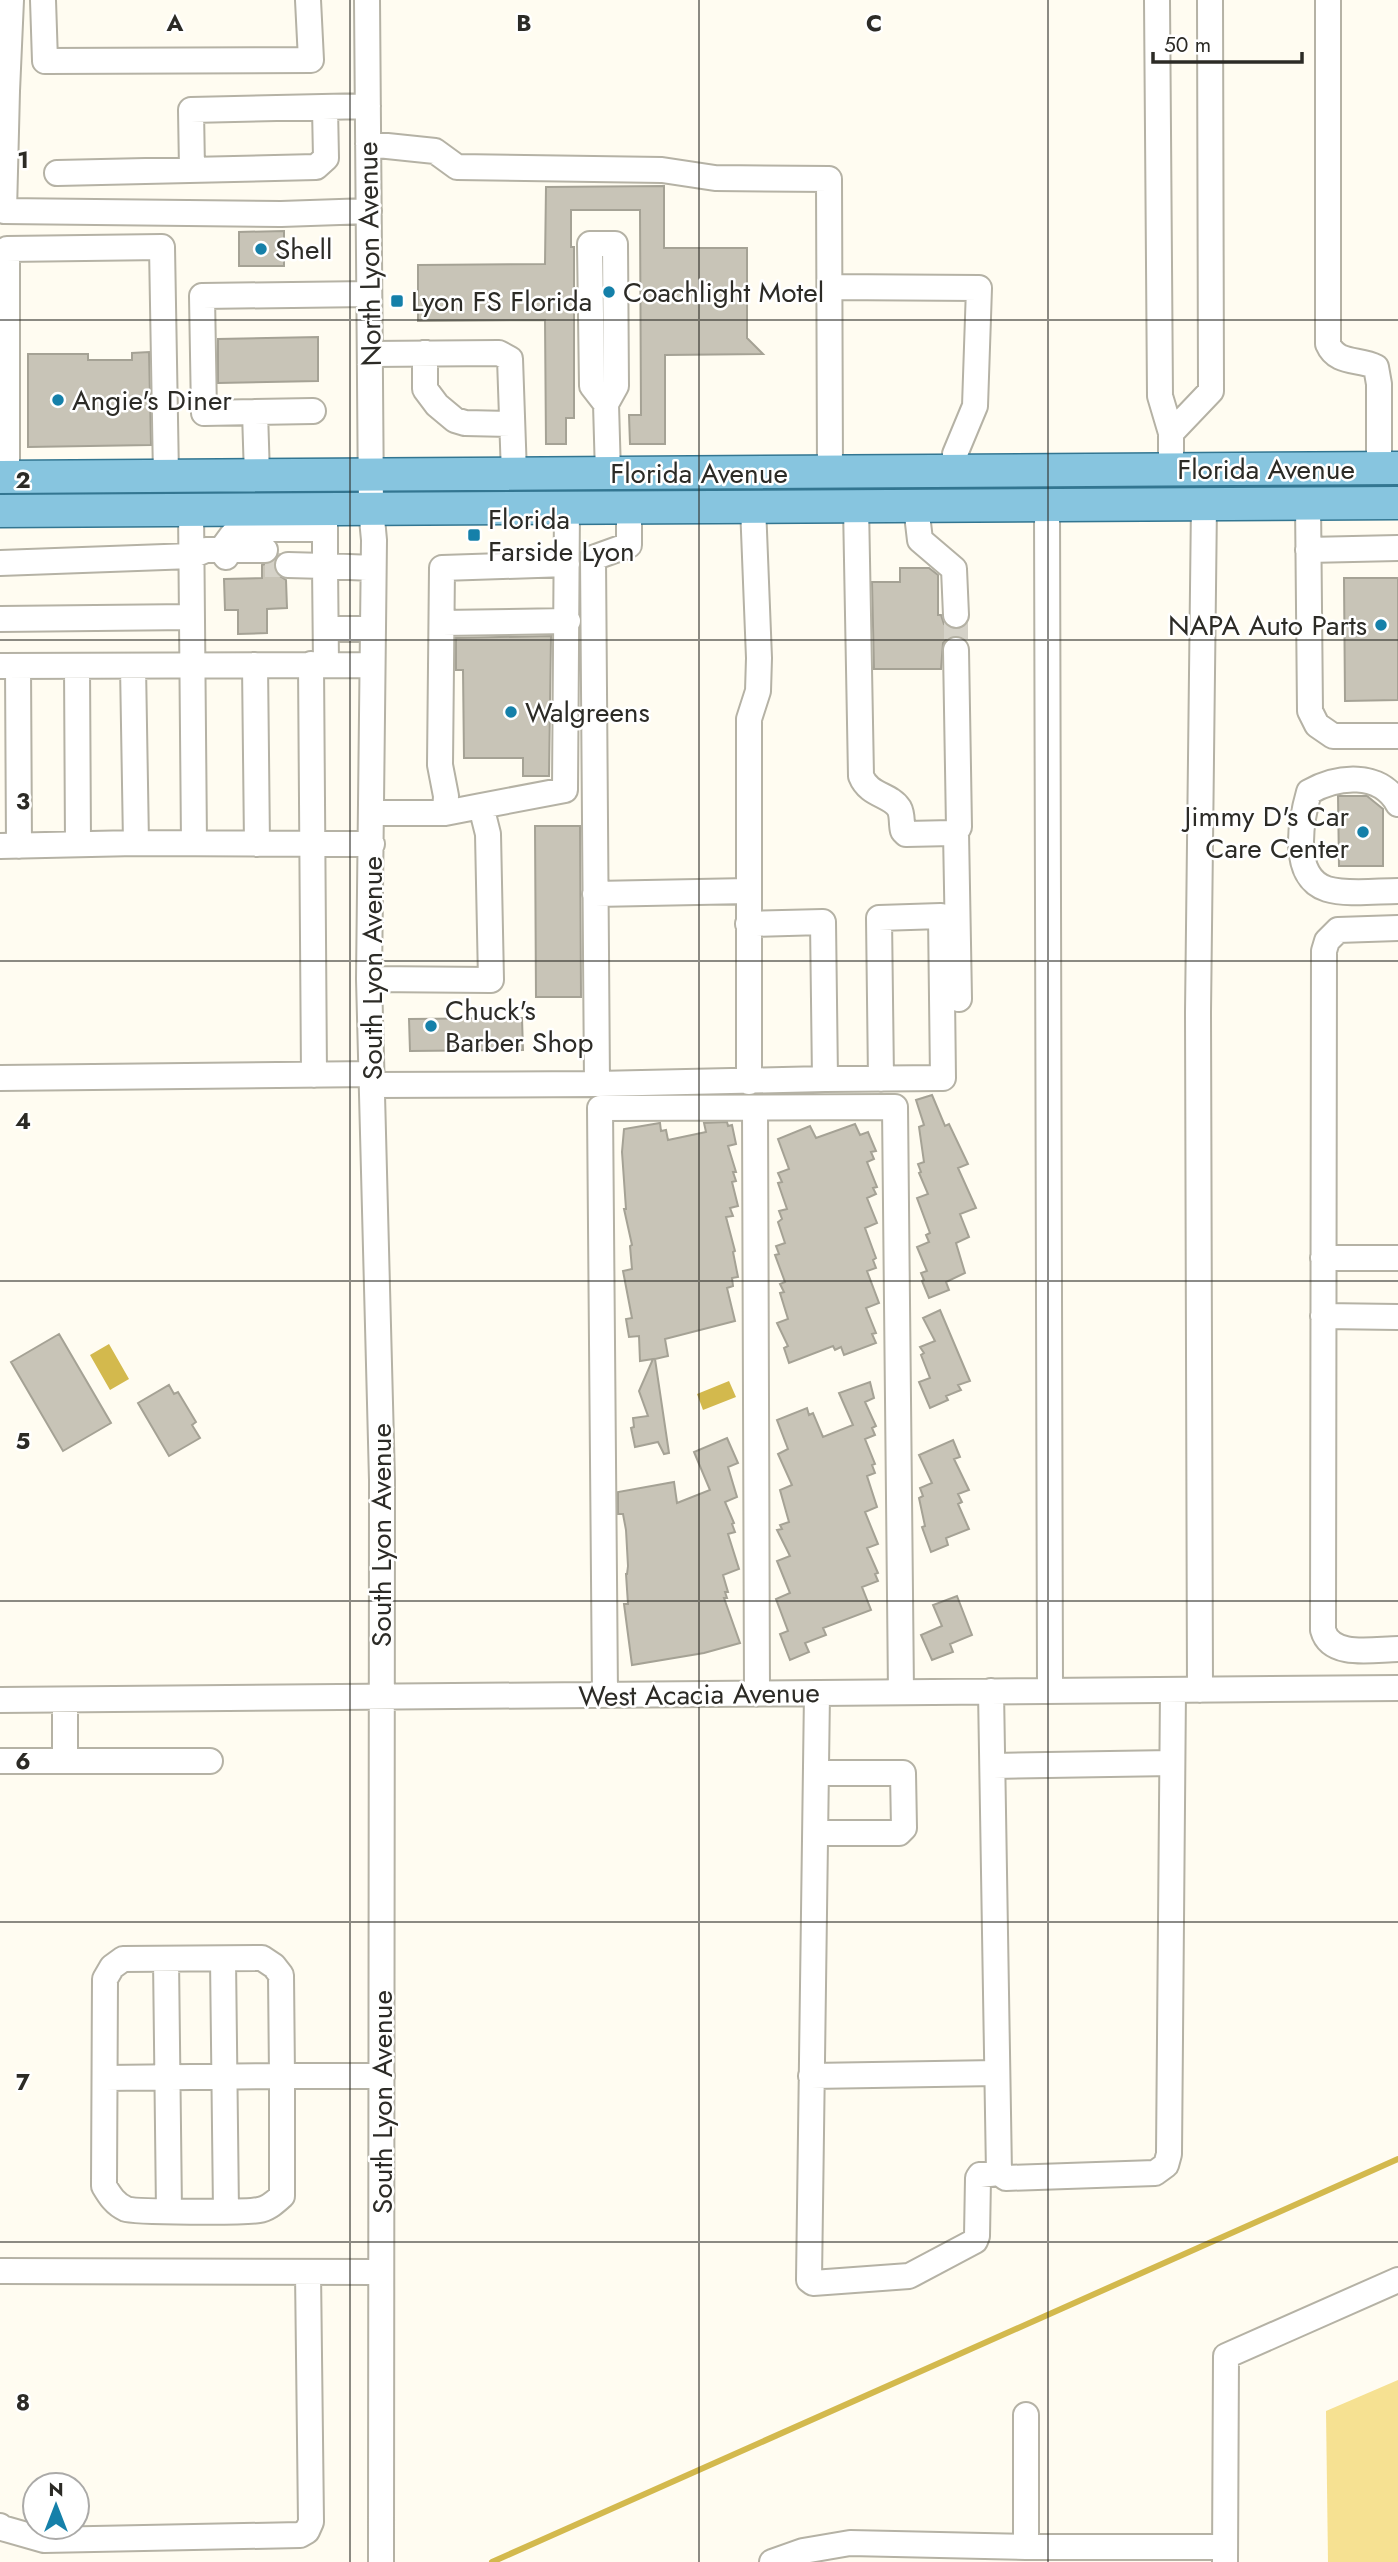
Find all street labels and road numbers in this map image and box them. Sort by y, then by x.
street label: North Lyon Avenue [347,141,392,367]
street label: Florida Avenue [1177,449,1355,490]
street label: Florida Avenue [610,453,788,494]
street label: South Lyon Avenue [352,856,393,1080]
street label: South Lyon Avenue [361,1423,402,1647]
street label: West Acacia Avenue [578,1672,820,1717]
street label: South Lyon Avenue [362,1990,403,2214]

